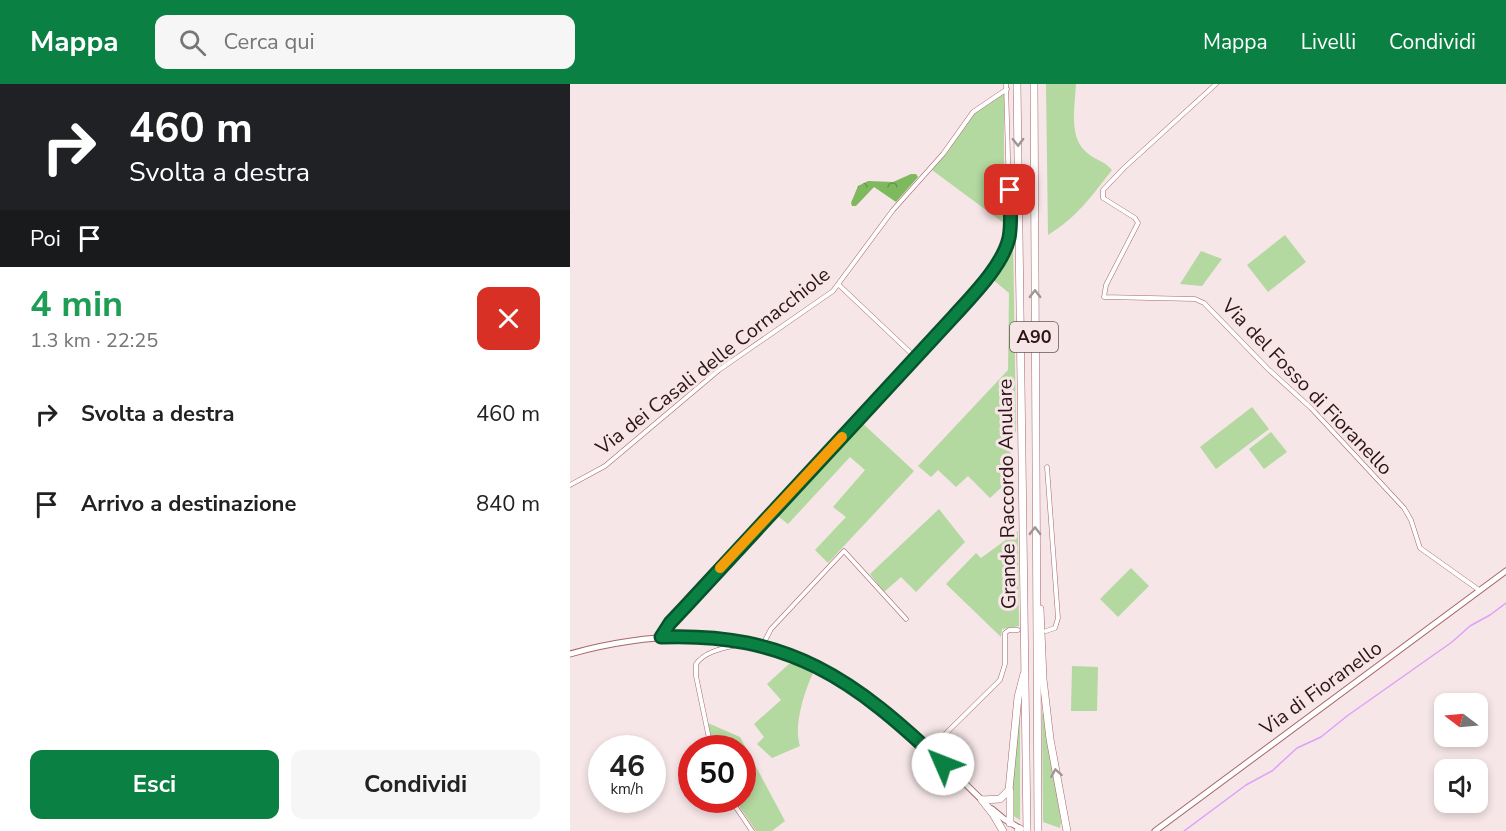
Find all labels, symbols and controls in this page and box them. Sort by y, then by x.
search box [155,15,575,69]
text: Mappa [30,23,119,61]
icon: search [176,26,209,59]
text: Cerca qui [224,27,315,57]
text: Mappa [1203,28,1268,56]
text: Livelli [1301,28,1356,56]
text: Condividi [1389,28,1476,56]
text: 460 m [129,100,253,157]
icon: right [30,108,108,186]
one-way arrow [1012,138,1024,147]
text: Svolta a destra [129,154,310,191]
pin [984,164,1035,215]
icon: arrive [993,173,1026,206]
icon: arrive [73,222,106,255]
text: Poi [30,224,61,254]
street label: Via dei Casali delle Cornacchiole [589,261,836,462]
text: 4 min [30,280,123,329]
button: close [477,287,540,350]
one-way arrow [1029,289,1041,298]
street label: Via del Fosso di Fioranello [1215,292,1398,481]
road number: A90 [1010,322,1058,352]
text: 1.3 km · 22:25 [30,327,158,354]
street label: Grande Raccordo Anulare [991,379,1023,609]
icon: right [30,398,63,431]
text: Svolta a destra [81,399,235,429]
text: 460 m [476,399,540,429]
icon: arrive [30,488,63,521]
text: Arrivo a destinazione [81,489,296,519]
text: 840 m [476,489,540,519]
one-way arrow [1029,526,1041,535]
street label: Via di Fioranello [1254,635,1388,742]
north arrow [1434,693,1488,747]
map controls [1434,693,1488,813]
position arrow [911,732,975,796]
speed limit sign: 50 [678,735,756,813]
text: 46 [609,746,645,787]
button: Esci [30,750,279,819]
button: Condividi [291,750,540,819]
button: sound [1434,759,1488,813]
one-way arrow [1051,769,1063,778]
text: km/h [610,779,644,799]

